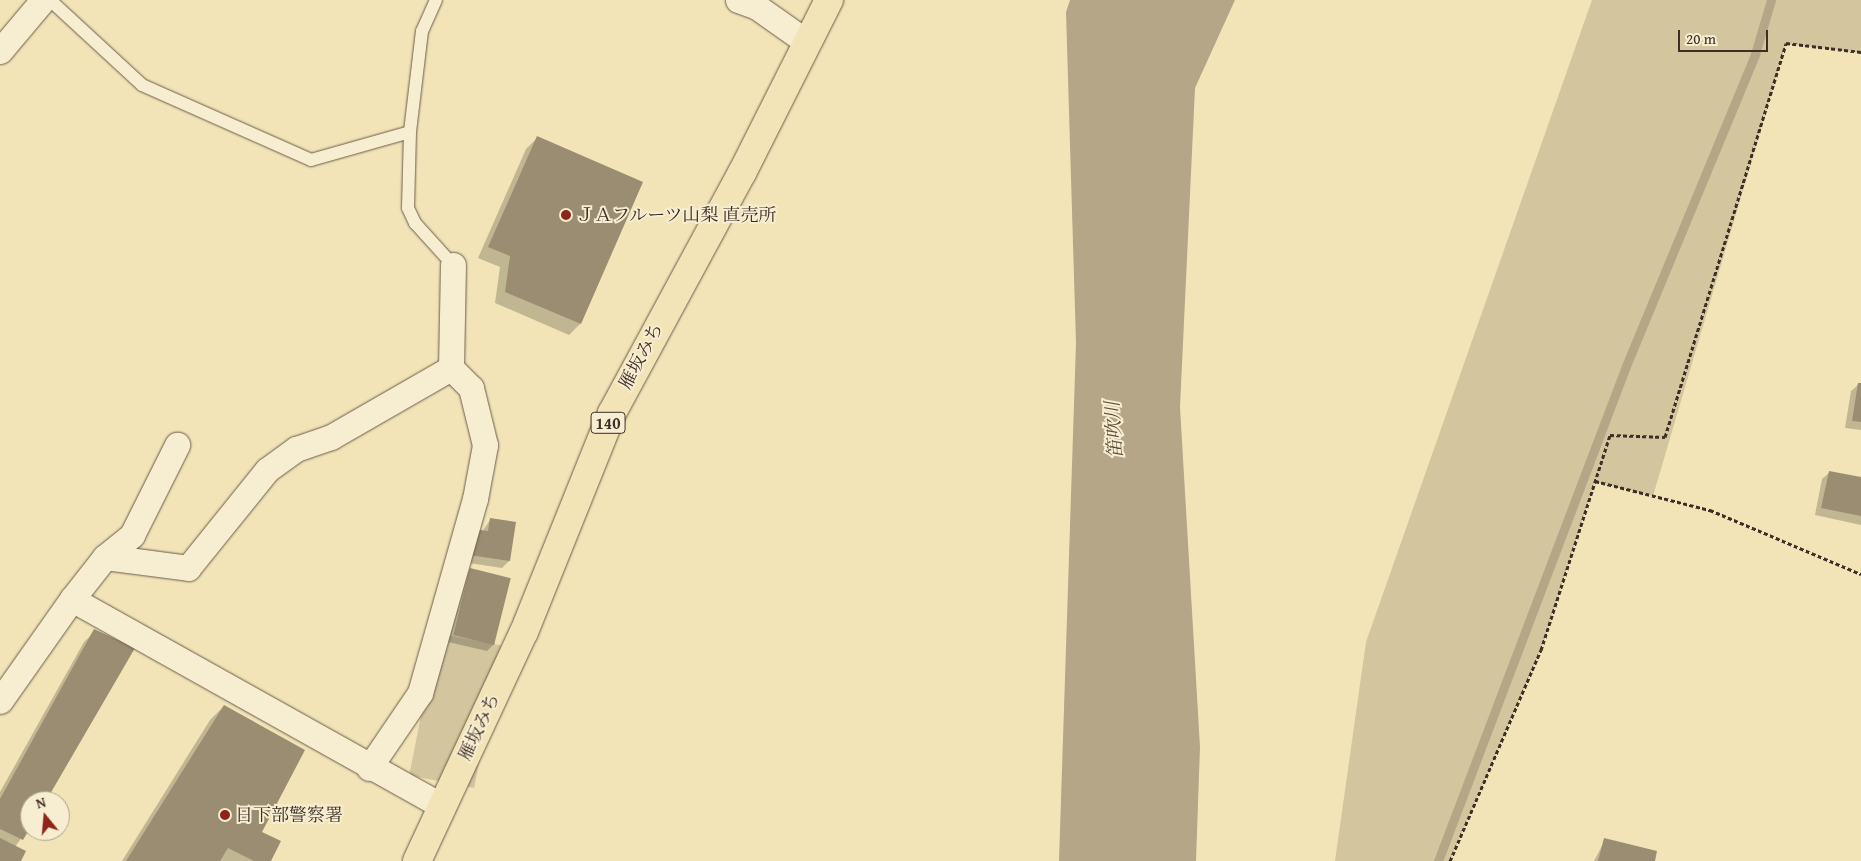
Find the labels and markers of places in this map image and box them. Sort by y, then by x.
place label: ＪＡフルーツ山梨 直売所 [576,204,778,226]
marker: ＪＡフルーツ山梨 直売所 [560,209,572,221]
place label: 日下部警察署 [235,804,343,826]
marker: 日下部警察署 [219,809,231,821]

